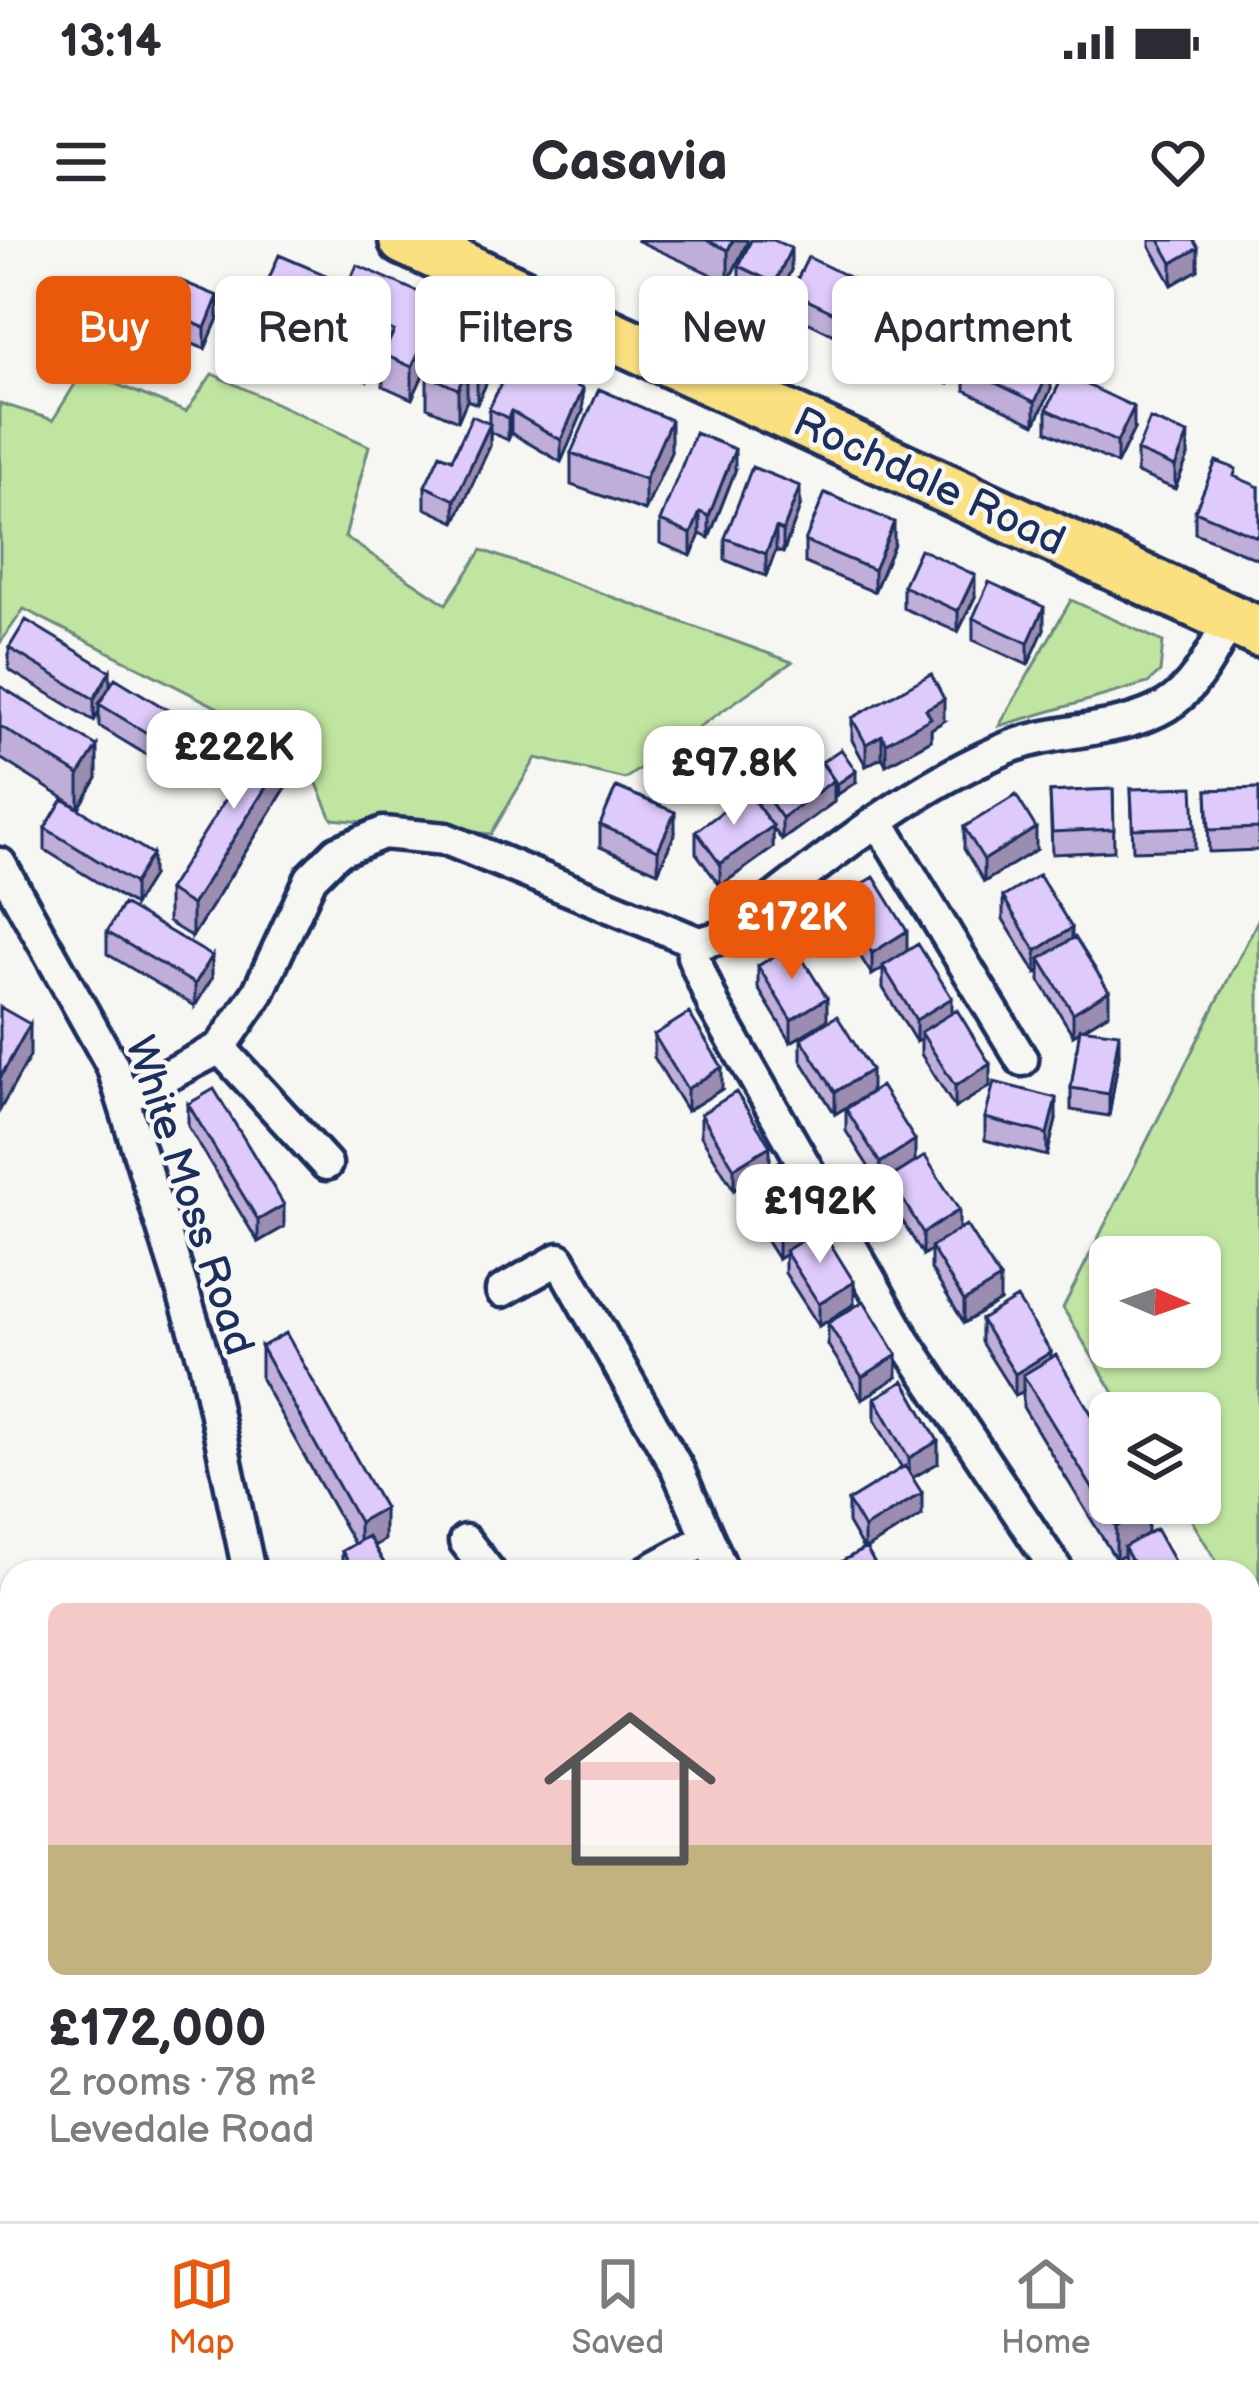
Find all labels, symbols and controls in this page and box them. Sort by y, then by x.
text: 13:14 [60,15,161,70]
icon: menu [48,129,114,195]
icon: heart [1145,129,1211,195]
text: Casavia [531,130,728,195]
chip: Buy [36,276,191,384]
chip: Rent [215,276,391,384]
chip: Filters [415,276,615,384]
chip: New [639,276,808,384]
chip: Apartment [832,276,1114,384]
street label: Rochdale Road [785,397,1073,568]
pin: £222K [150,710,318,812]
text: £222K [174,725,294,772]
pin: £97.8K [636,726,832,828]
text: £97.8K [670,741,798,788]
pin: £172K [708,880,876,982]
text: £172K [736,895,848,942]
street label: White Moss Road [113,1030,264,1362]
pin: £192K [736,1164,904,1266]
text: £192K [763,1179,877,1226]
north arrow [1089,1236,1221,1368]
map controls [1089,1236,1221,1524]
button: layers [1089,1392,1221,1524]
icon: home [522,1681,738,1897]
text: £172,000 [48,1999,267,2060]
text: 2 rooms · 78 m² [48,2060,317,2107]
text: Levedale Road [48,2107,314,2154]
tab: Map [168,2251,235,2363]
tab: Saved [571,2251,664,2363]
tab: Home [1001,2251,1091,2363]

